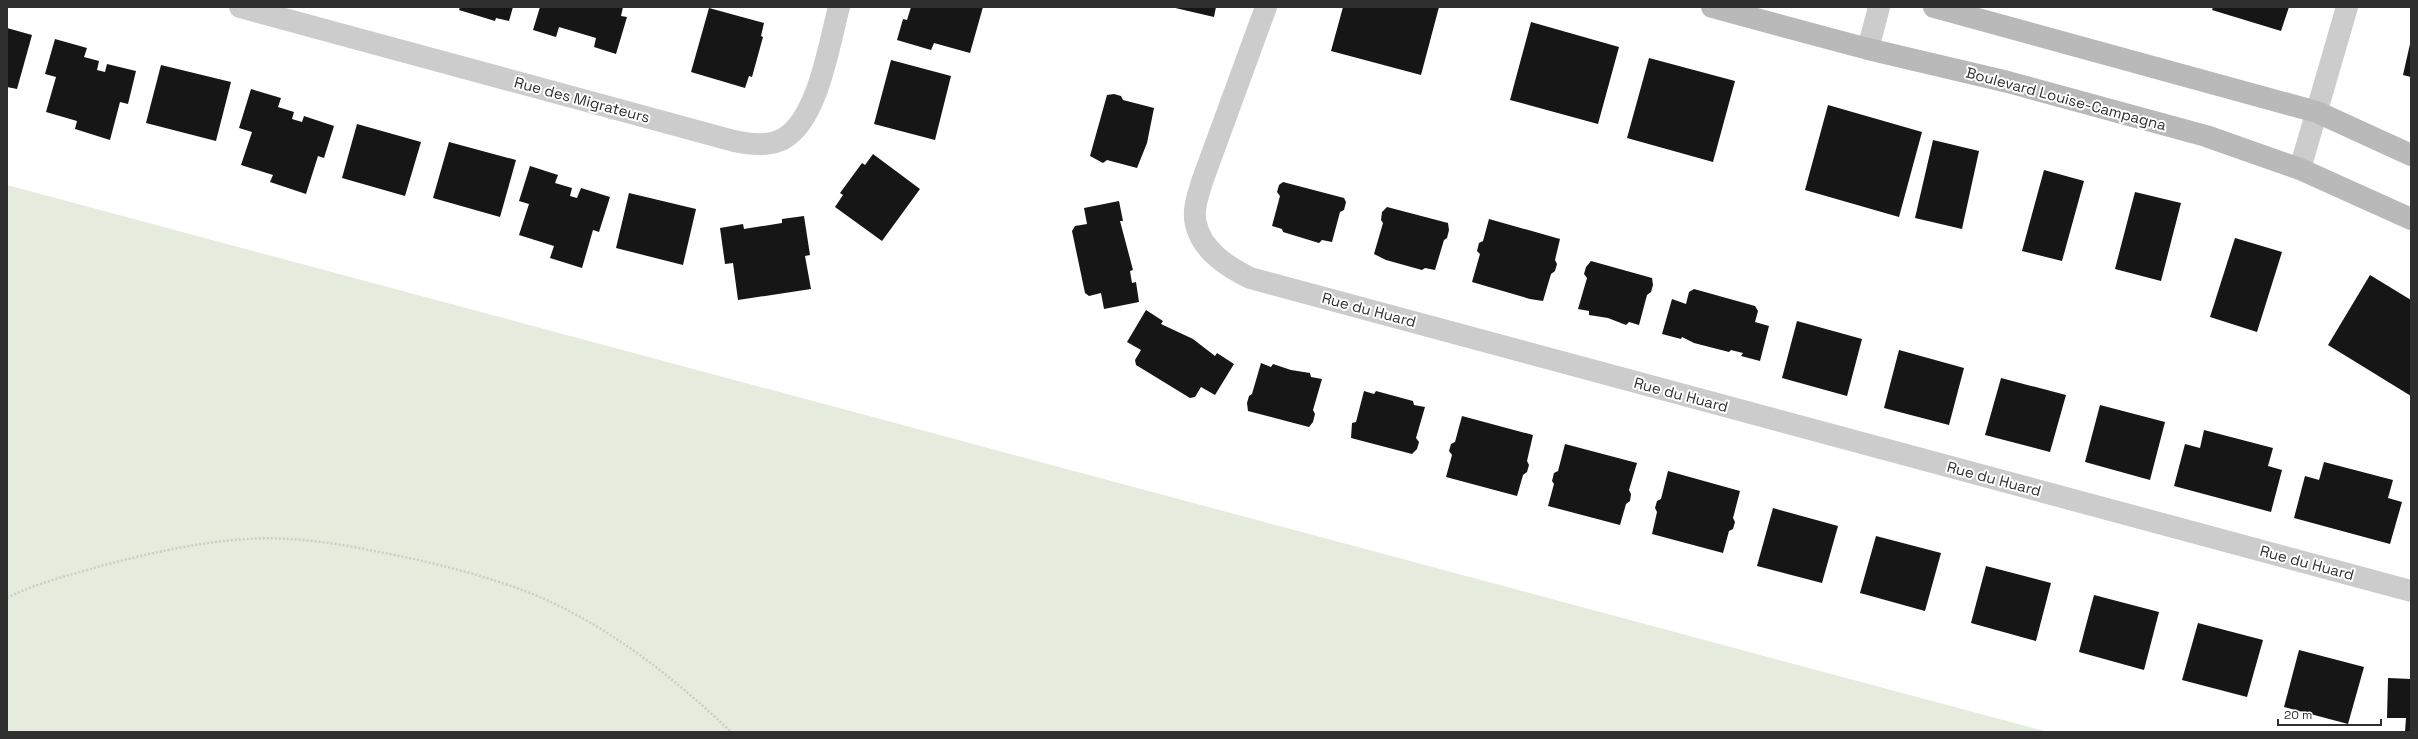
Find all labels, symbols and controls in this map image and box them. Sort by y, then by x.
street label: Boulevard Louise-Campagna [1964,63,2169,135]
street label: Rue des Migrateurs [512,72,652,127]
street label: Rue du Huard [1320,288,1418,331]
street label: Rue du Huard [1632,373,1730,416]
street label: Rue du Huard [1945,457,2043,500]
street label: Rue du Huard [2258,541,2356,584]
scale bar [2278,701,2381,727]
text: 20 m [2284,707,2312,723]

